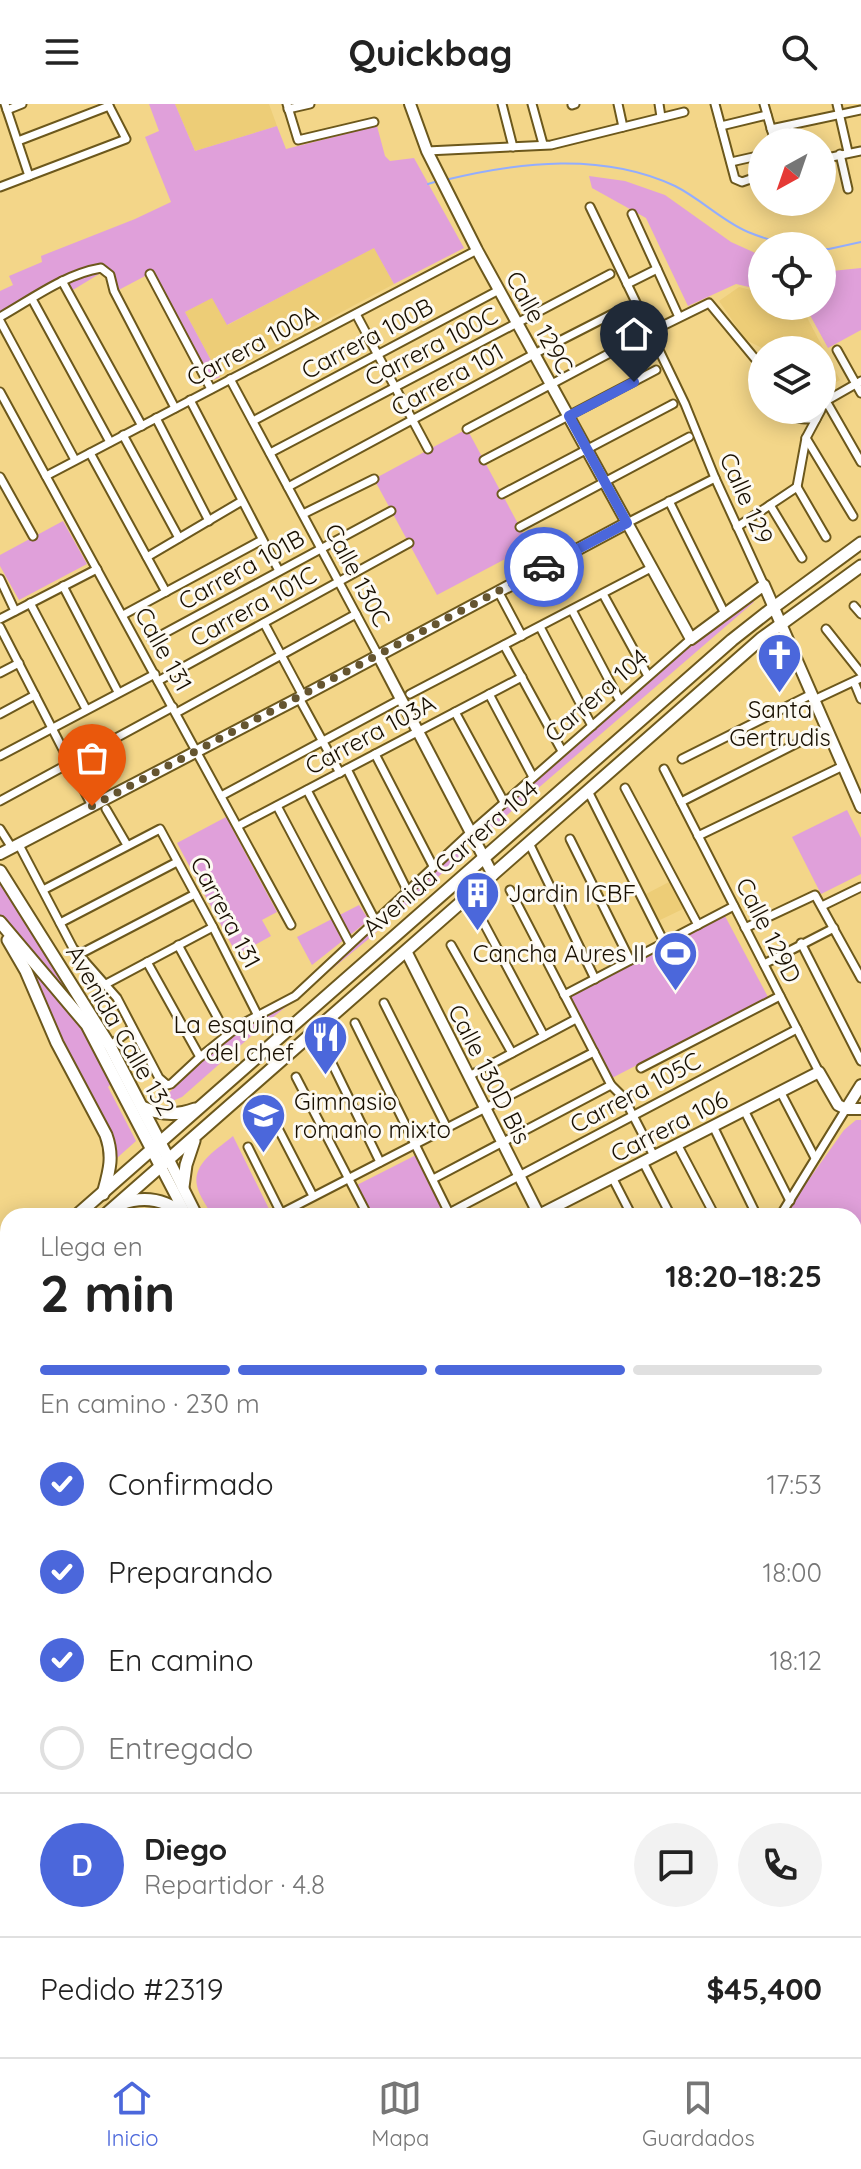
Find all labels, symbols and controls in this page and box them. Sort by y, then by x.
icon: menu [40,30,84,74]
text: Quickbag [348,30,513,75]
icon: search [777,30,821,74]
north arrow [748,128,836,216]
map controls [748,128,836,424]
button: locate [748,232,836,320]
street label: Calle 129C [500,266,580,378]
street label: Carrera 100B [296,291,438,385]
street label: Carrera 100A [181,298,323,392]
street label: Carrera 100C [360,300,502,392]
pin [600,300,668,382]
icon: home [612,312,656,356]
street label: Carrera 101 [386,336,508,422]
button: layers [748,336,836,424]
street label: Calle 129 [714,448,780,548]
street label: Calle 130C [318,518,398,632]
street label: Carrera 101B [173,522,309,616]
courier [504,527,584,607]
icon: car [522,545,566,589]
street label: Carrera 101C [185,559,321,653]
street label: Calle 131 [129,602,199,696]
church icon: Santa Gertrudis [756,631,804,694]
street label: Carrera 104 [538,642,654,748]
street label: Carrera 103A [300,687,440,781]
place label: Santa Gertrudis [729,694,831,752]
pin [58,724,126,806]
icon: bag [70,736,114,780]
street label: Avenida Carrera 104 [356,773,544,943]
street label: Carrera 131 [184,851,268,973]
building icon: Jardin ICBF [453,869,501,932]
street label: Calle 129D [730,872,808,988]
place label: Jardin ICBF [508,878,636,908]
sports icon: Cancha Aures II [652,929,700,992]
place label: Cancha Aures II [473,938,645,968]
street label: Avenida Calle 132 [60,940,182,1120]
street label: Calle 130D Bis [442,999,538,1149]
place label: La esquina del chef [174,1009,294,1067]
restaurant icon: La esquina del chef [301,1014,349,1077]
street label: Carrera 105C [565,1045,705,1139]
street label: Carrera 106 [605,1084,733,1168]
place label: Gimnasio romano mixto [294,1086,451,1144]
school or university icon: Gimnasio romano mixto [239,1091,287,1154]
text: Llega en [40,1230,143,1263]
text: 18:20–18:25 [665,1257,822,1295]
text: 2 min [40,1260,175,1325]
text: En camino · 230 m [40,1387,260,1420]
icon: check [40,1462,84,1506]
text: Confirmado [108,1465,274,1503]
text: 17:53 [766,1468,822,1501]
icon: check [40,1550,84,1594]
text: Preparando [108,1553,273,1591]
text: 18:00 [763,1556,822,1589]
icon: check [40,1638,84,1682]
text: En camino [108,1641,254,1679]
text: 18:12 [769,1644,822,1677]
text: Entregado [108,1729,253,1767]
button: chat [634,1823,718,1907]
button: phone [738,1823,822,1907]
text: Diego [144,1830,227,1868]
text: D [71,1846,93,1884]
text: Repartidor · 4.8 [144,1868,325,1901]
text: Pedido #2319 [40,1970,223,2008]
text: $45,400 [706,1970,822,2008]
tab: Inicio [106,2076,159,2152]
tab: Mapa [371,2076,429,2152]
tab: Guardados [642,2076,755,2152]

